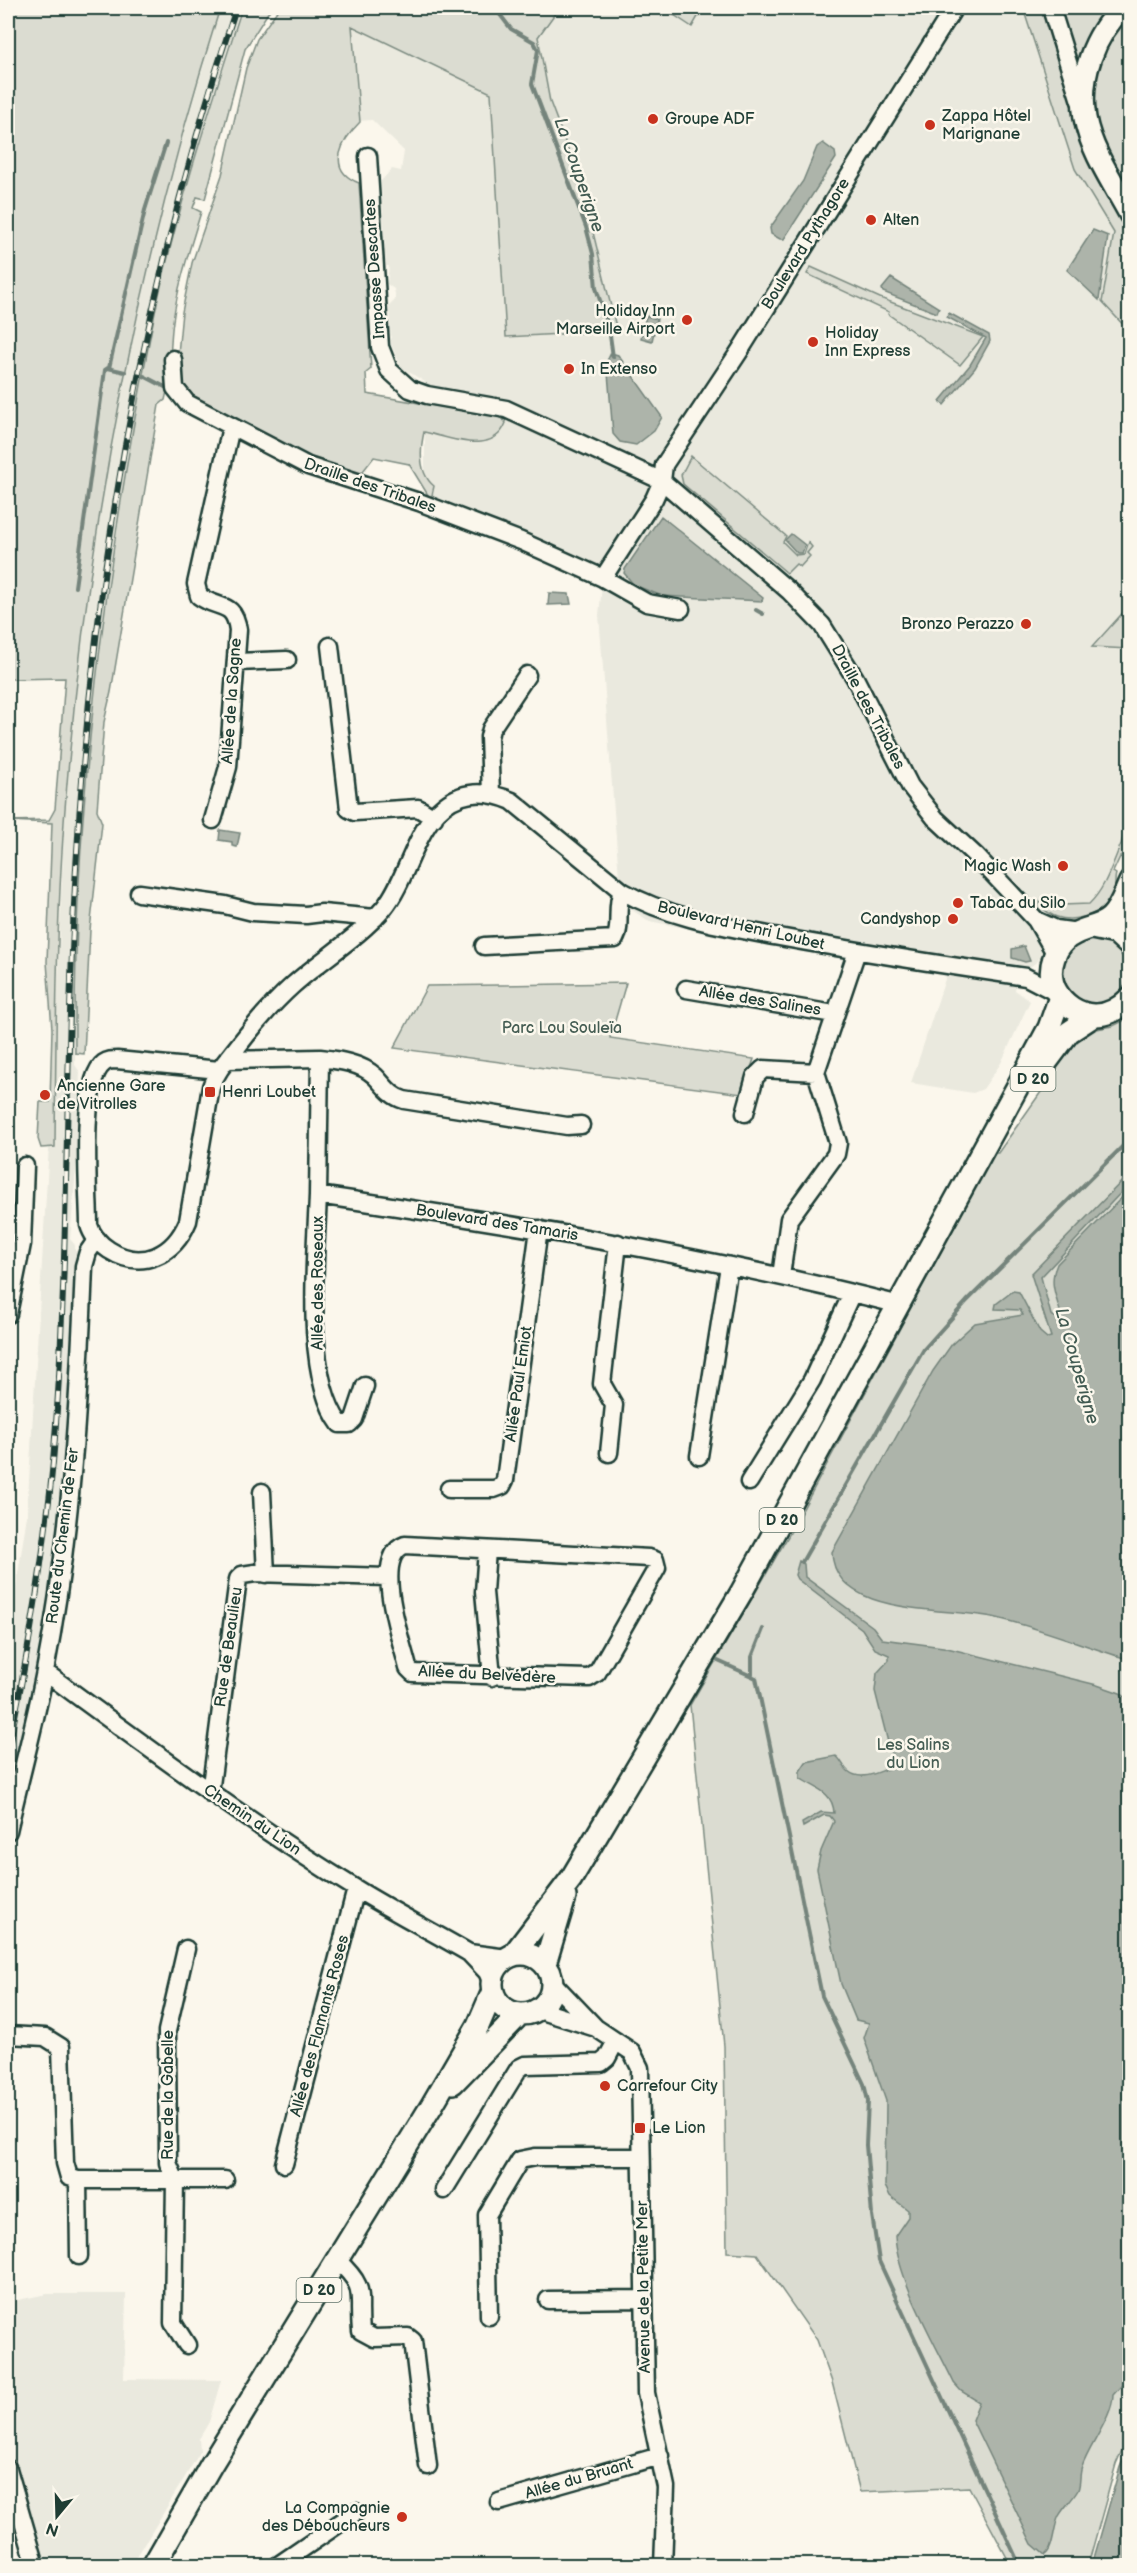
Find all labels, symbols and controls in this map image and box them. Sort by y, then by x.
place label: Zappa Hôtel Marignane [941,107,1031,144]
place label: Groupe ADF [665,110,755,129]
marker: Groupe ADF [646,112,660,126]
water label: La Couperigne [550,115,608,235]
marker: Zappa Hôtel Marignane [923,118,937,132]
street label: Boulevard Pythagore [758,174,854,313]
street label: Impasse Descartes [361,198,389,340]
place label: Alten [883,211,919,230]
marker: Alten [864,213,878,227]
place label: Holiday Inn Marseille Airport [556,302,675,339]
marker: Holiday Inn Marseille Airport [680,313,694,327]
place label: Holiday Inn Express [825,324,911,361]
marker: Holiday Inn Express [806,335,820,349]
place label: In Extenso [581,360,657,379]
marker: In Extenso [562,362,576,376]
street label: Draille des Tribales [301,454,439,518]
place label: Bronzo Perazzo [901,615,1014,634]
marker: Bronzo Perazzo [1019,617,1033,631]
street label: Allée de la Sagne [218,637,246,765]
street label: Draille des Tribales [827,641,909,773]
place label: Magic Wash [963,857,1051,876]
marker: Magic Wash [1056,859,1070,873]
place label: Tabac du Silo [970,894,1066,913]
marker: Tabac du Silo [951,896,965,910]
street label: Boulevard Henri Loubet [655,897,827,955]
place label: Candyshop [860,910,941,929]
marker: Candyshop [946,912,960,926]
street label: Allée des Salines [698,982,822,1020]
park label: Parc Lou Souleïa [502,1019,622,1038]
road number: D 20 [1010,1067,1056,1091]
place label: Ancienne Gare de Vitrolles [57,1077,166,1114]
place label: Henri Loubet [222,1083,316,1102]
marker: Henri Loubet [203,1085,217,1099]
marker: Ancienne Gare de Vitrolles [38,1088,52,1102]
street label: Boulevard des Tamaris [414,1201,580,1245]
street label: Allée des Roseaux [309,1215,328,1350]
water label: La Couperigne [1050,1305,1104,1427]
street label: Allée Paul Emiot [501,1325,537,1443]
street label: Route du Chemin de Fer [43,1447,83,1625]
road number: D 20 [760,1508,804,1532]
street label: Rue de Beaulieu [211,1586,247,1708]
street label: Allée du Belvédère [418,1662,557,1688]
park label: Les Salins du Lion [876,1736,950,1773]
street label: Chemin du Lion [200,1780,304,1860]
street label: Allée des Flamants Roses [287,1933,353,2119]
street label: Rue de la Gabelle [159,2030,178,2160]
place label: Carrefour City [617,2077,718,2096]
marker: Carrefour City [598,2079,612,2093]
place label: Le Lion [652,2119,706,2138]
marker: Le Lion [633,2121,647,2135]
street label: Avenue de la Petite Mer [633,2200,655,2374]
road number: D 20 [296,2278,342,2302]
street label: Allée du Bruant [523,2455,635,2503]
north arrow [27,2486,87,2546]
place label: La Compagnie des Déboucheurs [262,2499,391,2536]
marker: La Compagnie des Déboucheurs [395,2510,409,2524]
text: N [44,2518,61,2540]

